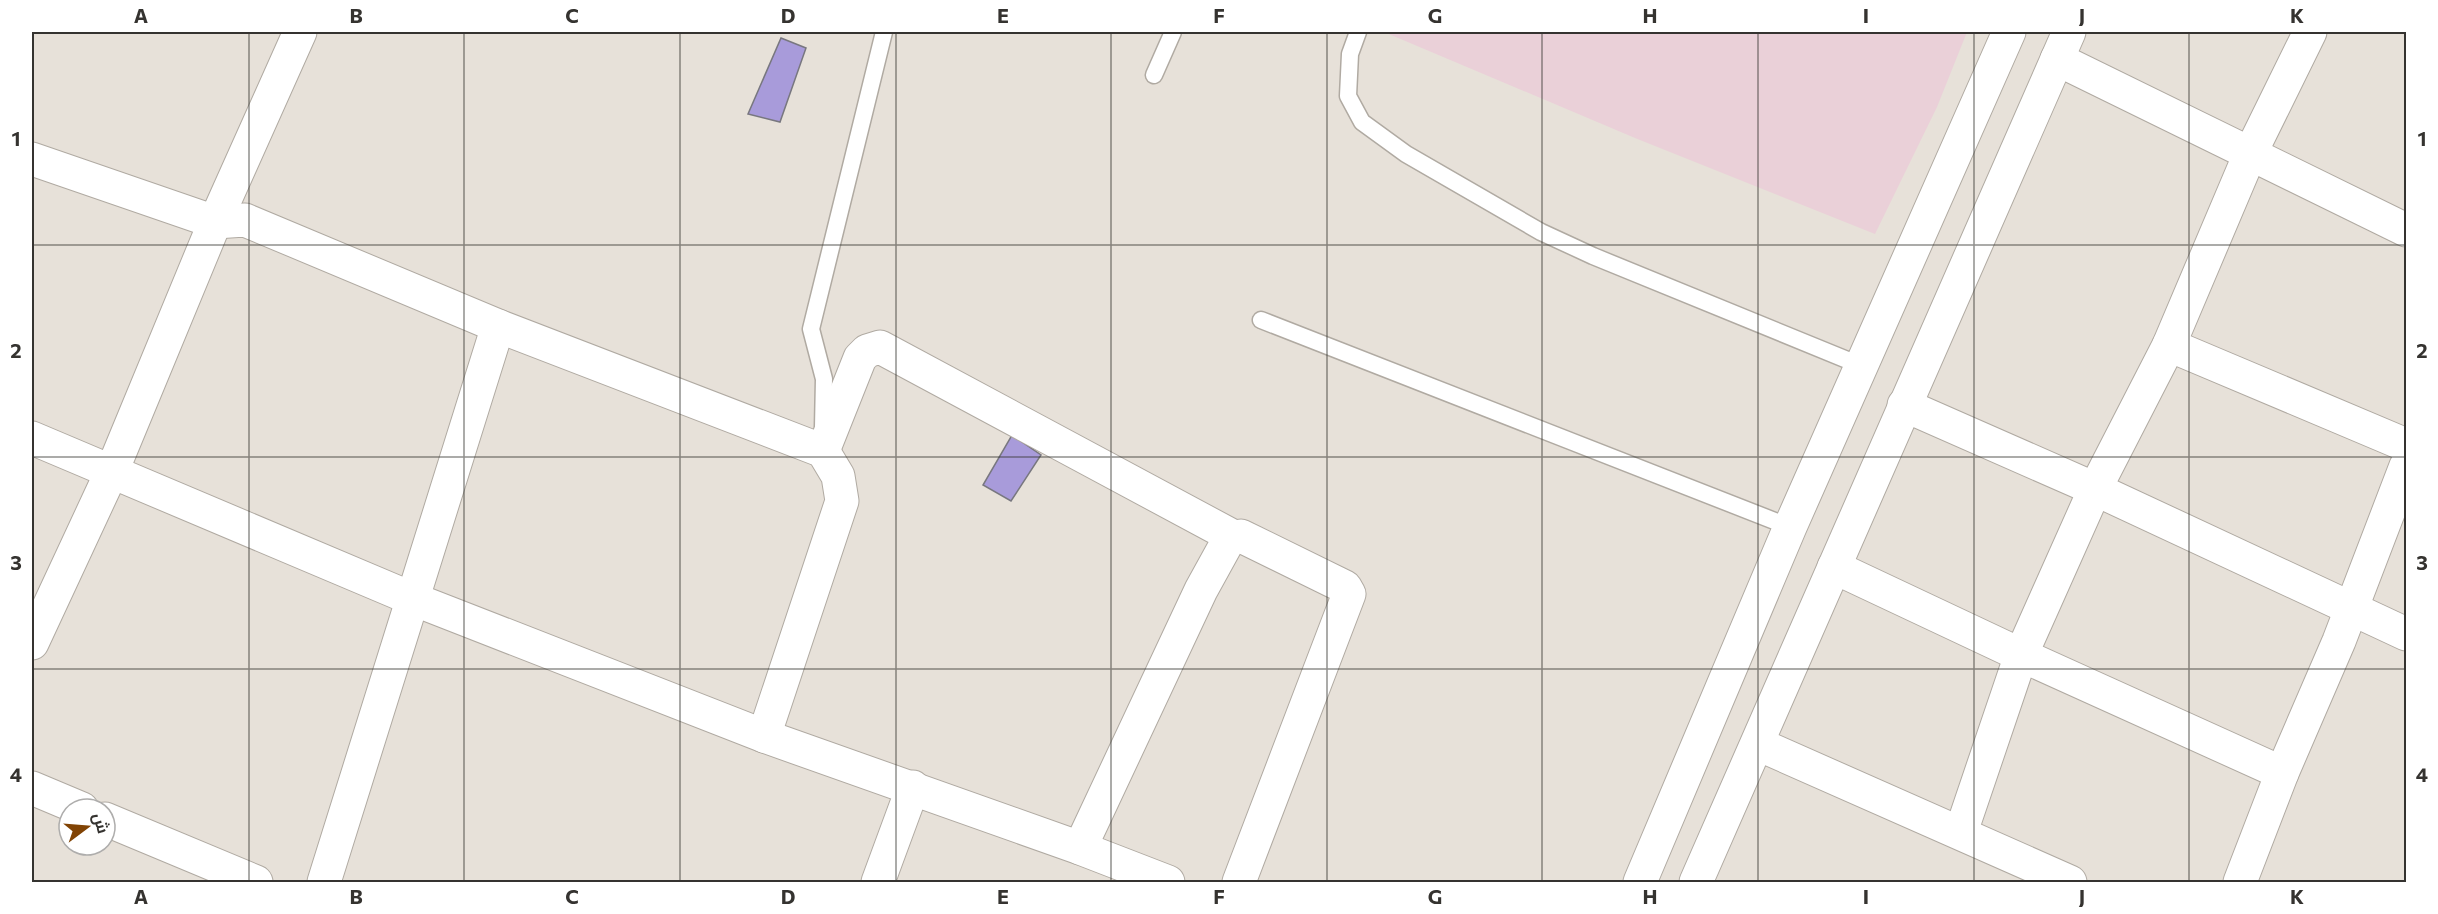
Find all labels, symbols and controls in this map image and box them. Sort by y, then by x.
text: A [134,3,148,27]
text: B [349,3,363,27]
text: C [565,3,579,27]
text: D [781,3,795,27]
text: E [997,3,1009,27]
text: F [1213,3,1225,27]
text: G [1428,3,1442,27]
text: H [1643,3,1658,27]
text: I [1863,3,1869,27]
text: J [2079,3,2085,27]
text: K [2290,3,2304,27]
text: 1 [11,126,21,150]
text: 1 [2417,126,2427,150]
text: 2 [10,338,22,362]
text: 2 [2416,338,2428,362]
text: 3 [10,550,22,574]
text: 3 [2416,550,2428,574]
text: 4 [10,762,22,786]
text: 4 [2416,762,2428,786]
north arrow [57,797,117,857]
text: ش [89,810,114,835]
text: A [134,884,148,908]
text: B [349,884,363,908]
text: C [565,884,579,908]
text: D [781,884,795,908]
text: E [997,884,1009,908]
text: F [1213,884,1225,908]
text: G [1428,884,1442,908]
text: H [1643,884,1658,908]
text: I [1863,884,1869,908]
text: J [2079,884,2085,908]
text: K [2290,884,2304,908]

